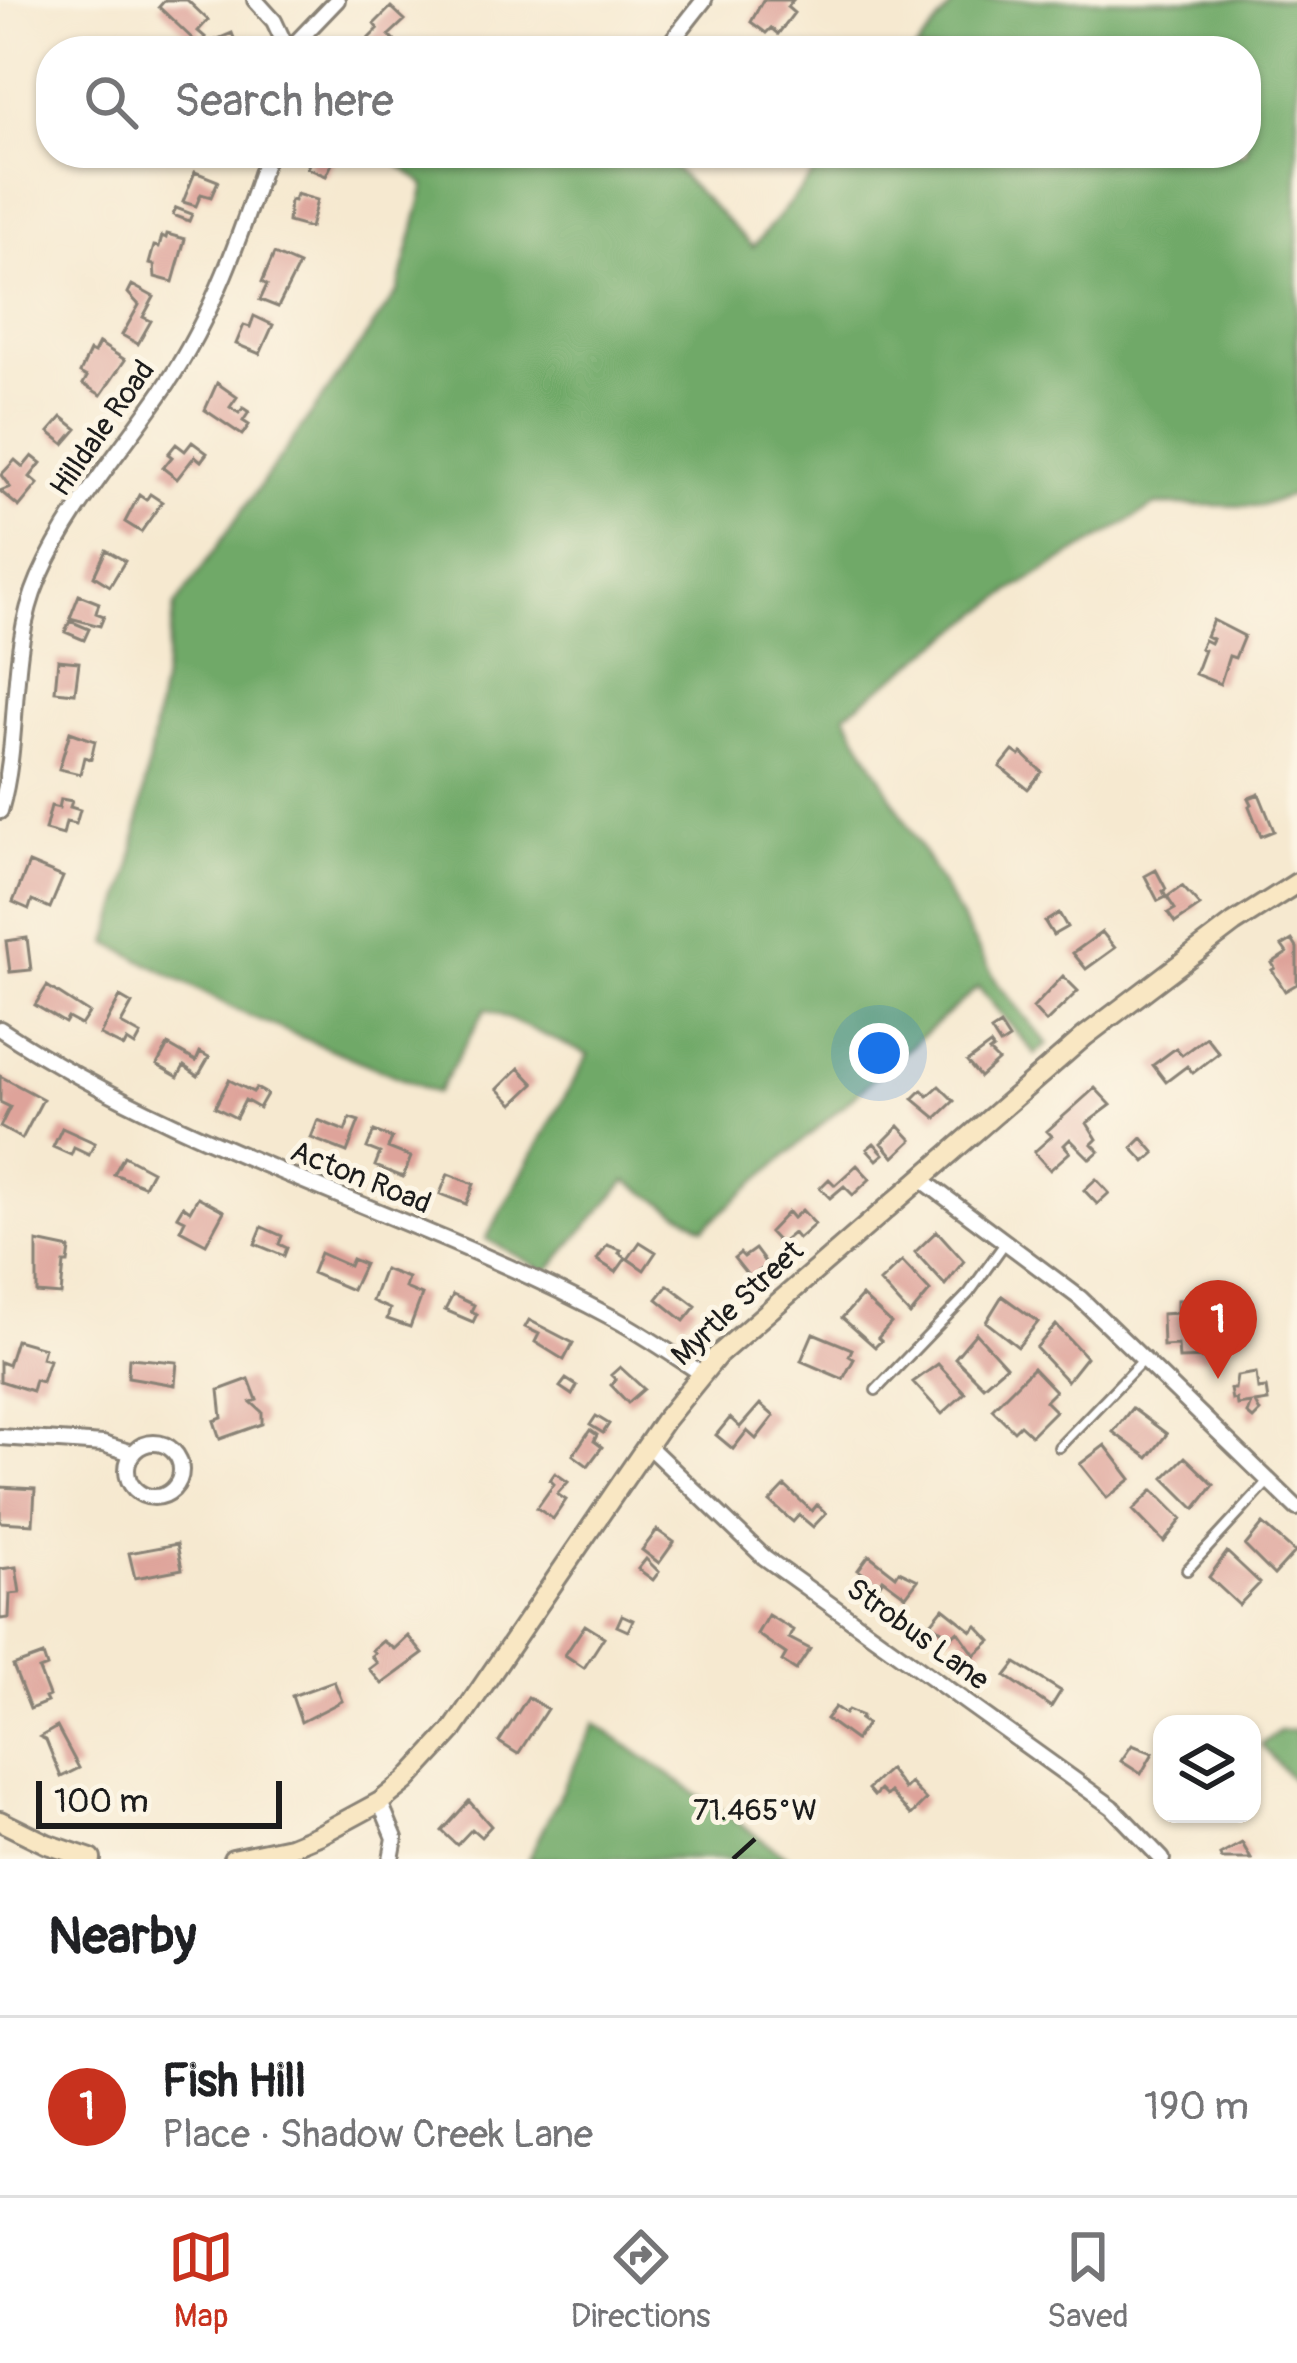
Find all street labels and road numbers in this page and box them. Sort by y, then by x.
street label: Hilldale Road [42,353,163,504]
street label: Acton Road [285,1133,436,1222]
street label: Myrtle Street [664,1232,812,1374]
street label: Strobus Lane [839,1570,996,1699]

